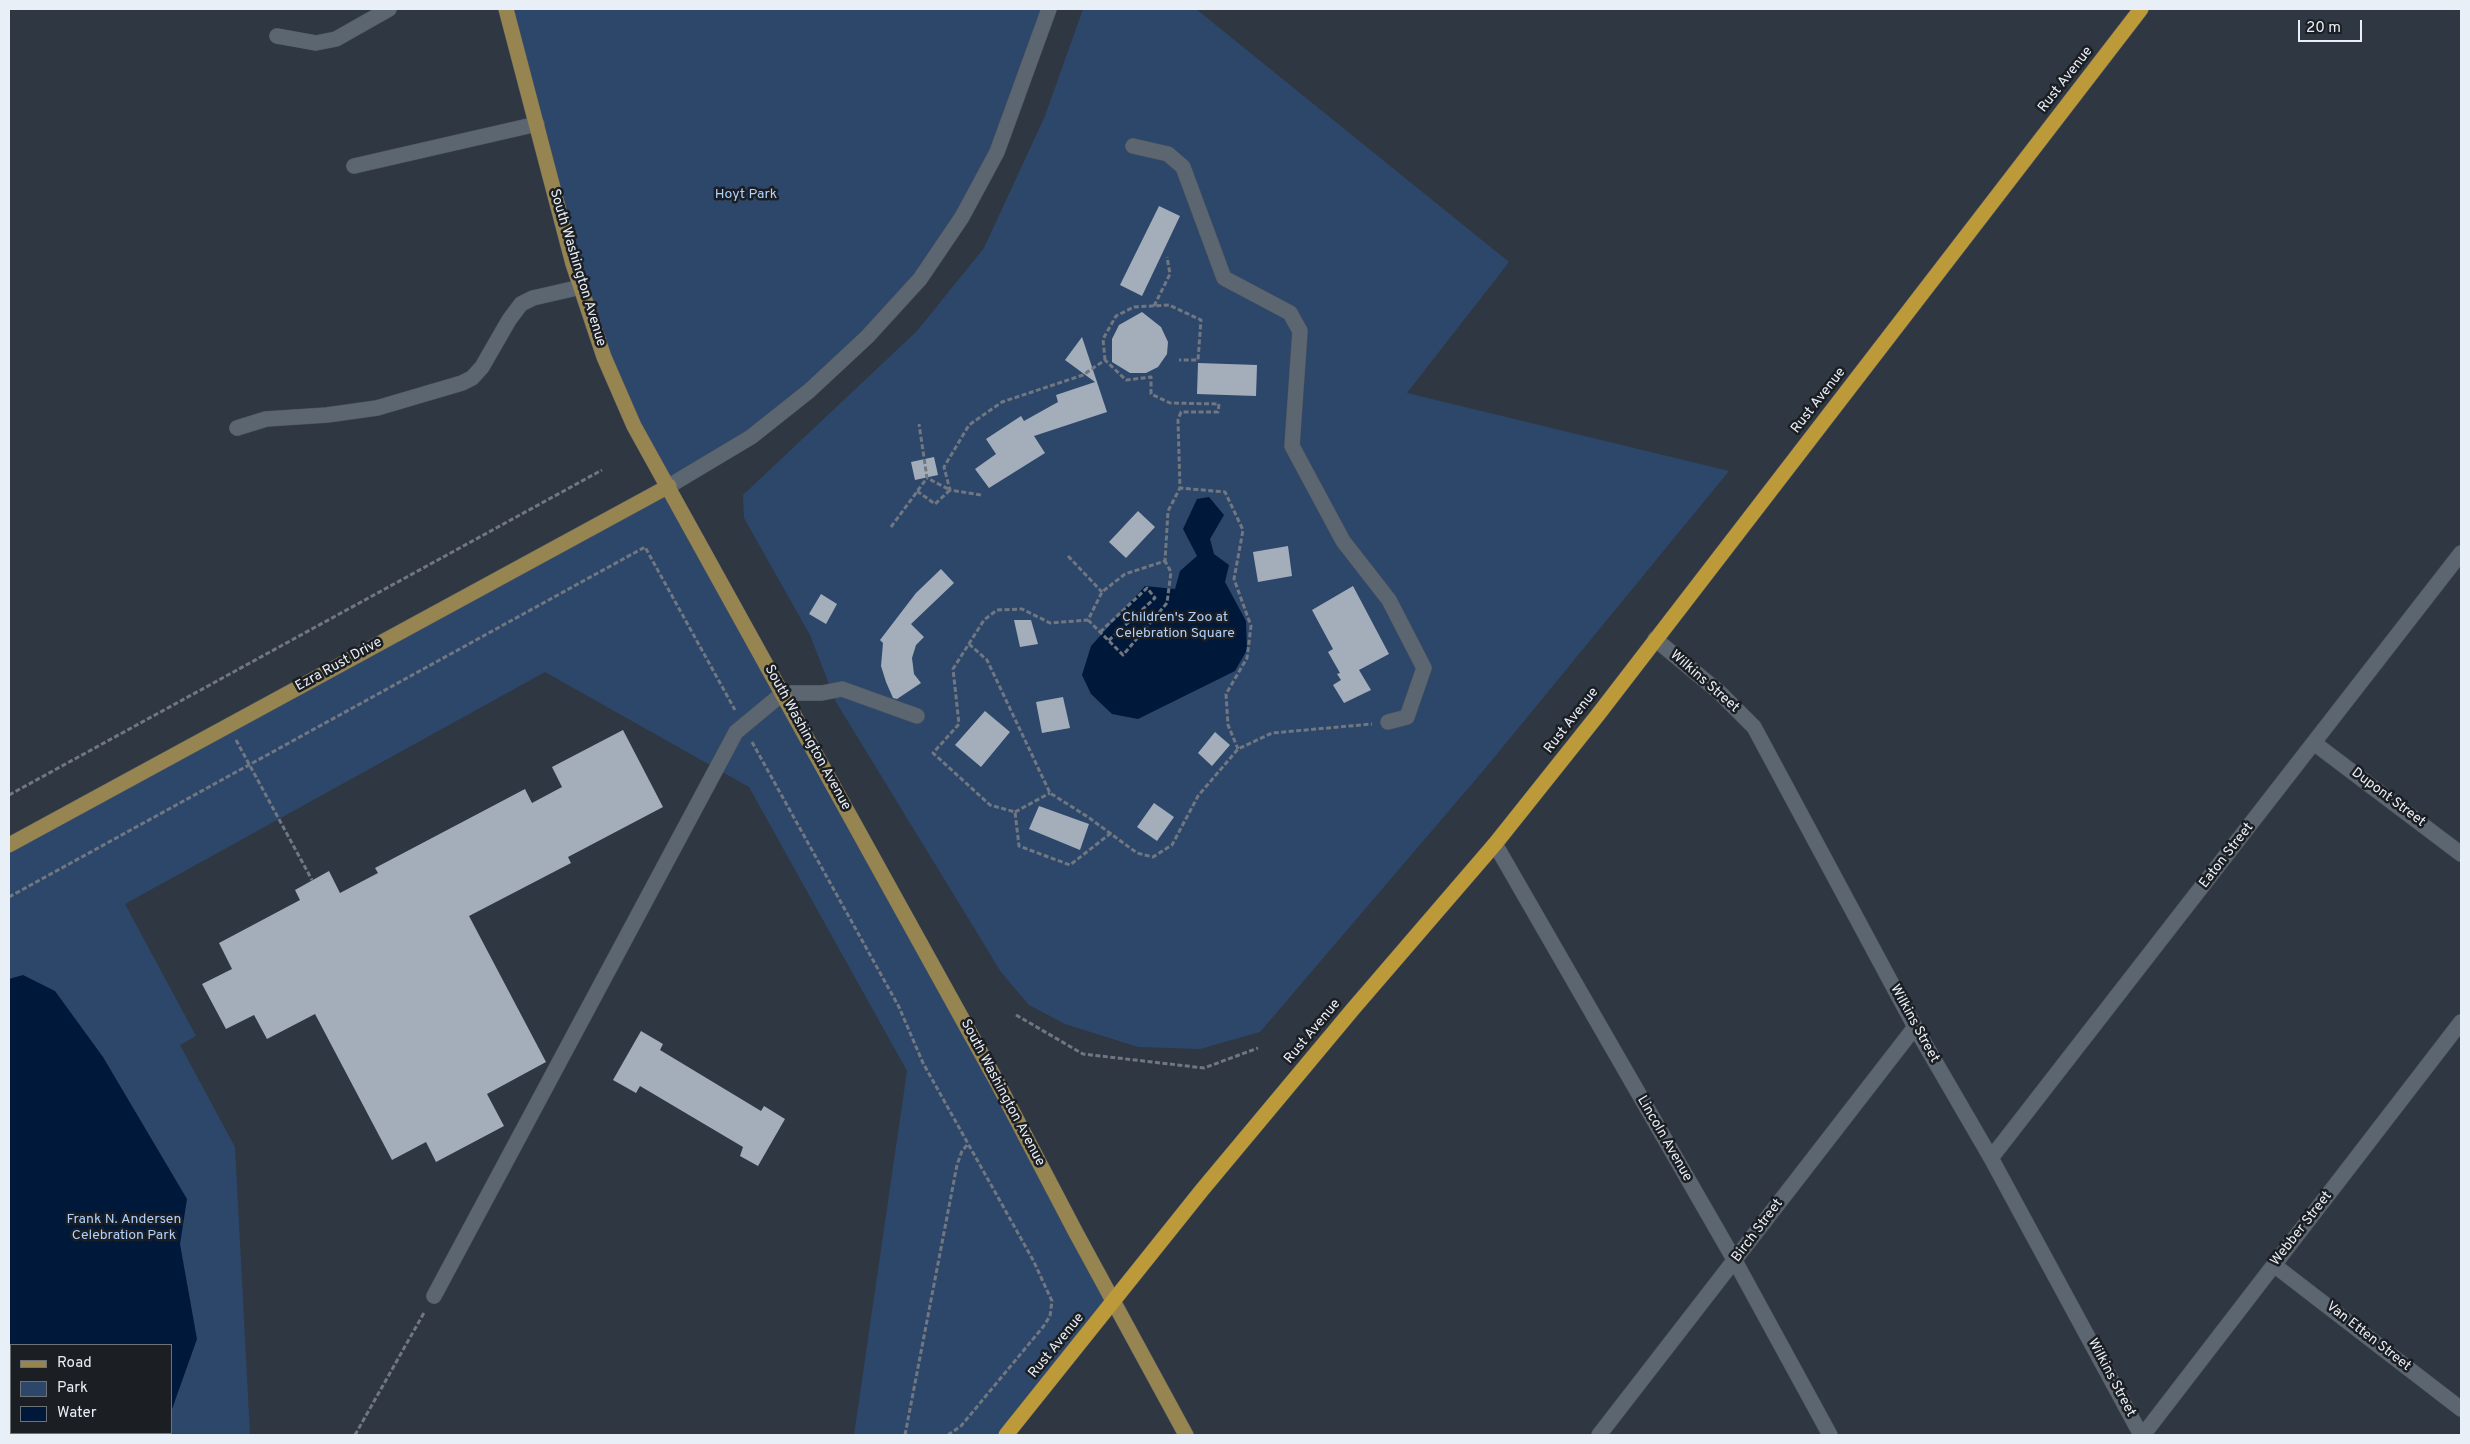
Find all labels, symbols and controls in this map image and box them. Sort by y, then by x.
scale bar [2300,10,2364,42]
text: 20 m [2306,19,2341,38]
street label: Rust Avenue [2035,44,2097,116]
street label: South Washington Avenue [545,187,609,349]
park label: Hoyt Park [715,187,777,203]
street label: Rust Avenue [1788,365,1850,437]
park label: Children's Zoo at Celebration Square [1115,610,1235,642]
street label: Ezra Rust Drive [293,634,385,696]
street label: Wilkins Street [1666,647,1742,717]
street label: South Washington Avenue [760,662,854,814]
street label: Rust Avenue [1541,685,1603,757]
street label: Dupont Street [2348,765,2428,831]
street label: Eaton Street [2196,820,2258,892]
street label: Wilkins Street [1886,982,1942,1066]
street label: Rust Avenue [1281,996,1345,1068]
street label: South Washington Avenue [956,1017,1048,1169]
street label: Lincoln Avenue [1633,1093,1695,1185]
street label: Webber Street [2268,1188,2336,1270]
street label: Birch Street [1729,1196,1787,1266]
park label: Frank N. Andersen Celebration Park [67,1212,181,1244]
street label: Van Etten Street [2322,1299,2414,1375]
street label: Rust Avenue [1026,1310,1088,1382]
street label: Wilkins Street [2083,1336,2139,1420]
legend [10,1344,172,1434]
text: Road [57,1354,92,1373]
text: Park [57,1379,88,1398]
text: Water [57,1404,96,1423]

